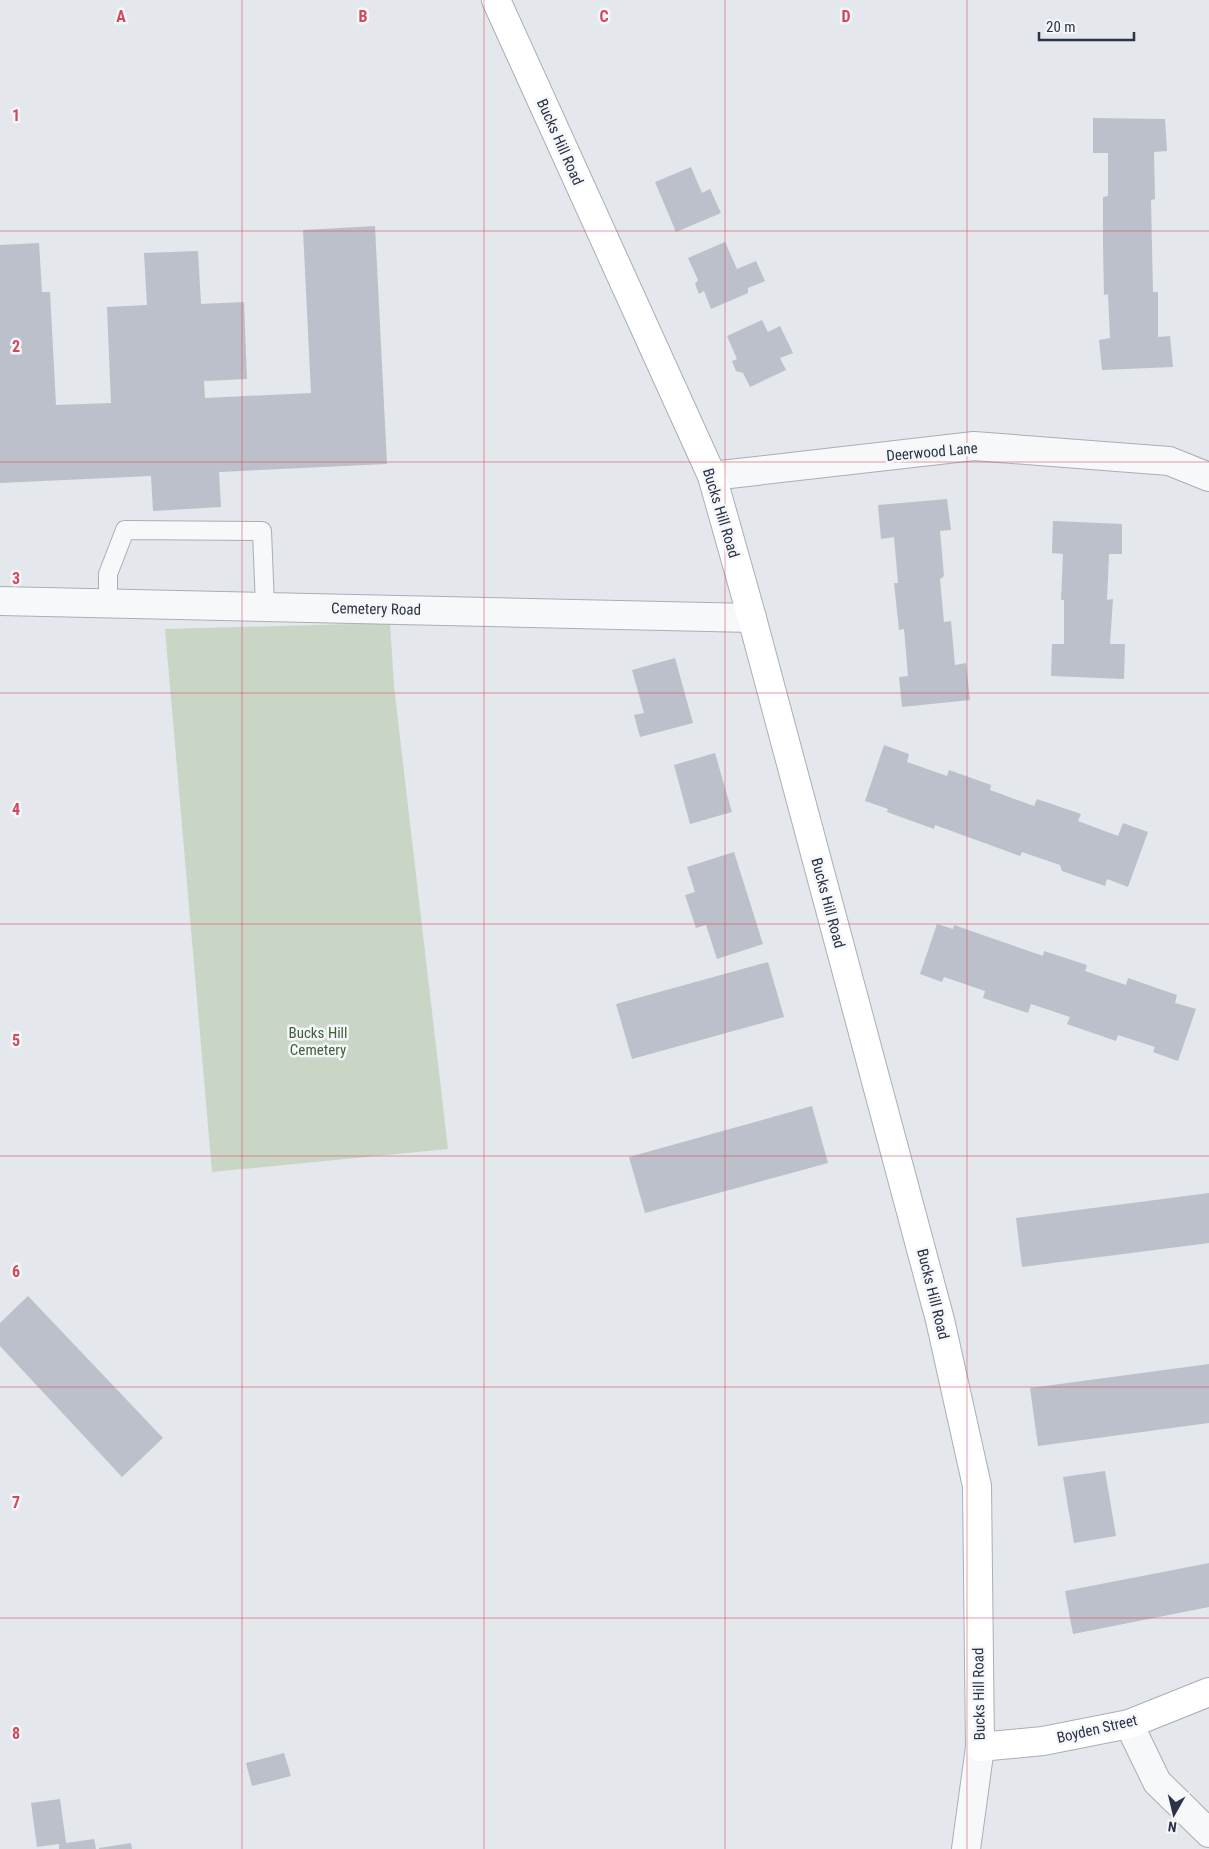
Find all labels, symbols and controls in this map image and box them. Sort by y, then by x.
text: A [116,7,126,26]
text: B [359,7,368,26]
text: C [599,7,609,26]
text: D [841,7,851,26]
scale bar [1039,10,1134,42]
text: 20 m [1046,18,1076,36]
street label: Bucks Hill Road [533,96,587,188]
text: 1 [12,106,20,125]
text: 2 [12,337,20,356]
street label: Deerwood Lane [886,439,978,465]
street label: Bucks Hill Road [699,466,743,560]
text: 3 [12,569,20,588]
street label: Cemetery Road [331,599,421,619]
text: 4 [12,800,20,819]
street label: Bucks Hill Road [807,856,849,950]
park label: Bucks Hill Cemetery [288,1024,348,1059]
text: 5 [12,1031,20,1050]
street label: Bucks Hill Road [913,1247,953,1341]
text: 6 [12,1262,20,1281]
text: 7 [12,1493,20,1512]
street label: Bucks Hill Road [969,1648,989,1740]
street label: Boyden Street [1055,1711,1139,1747]
text: 8 [12,1724,20,1743]
north arrow [1149,1789,1199,1839]
text: N [1167,1818,1178,1835]

